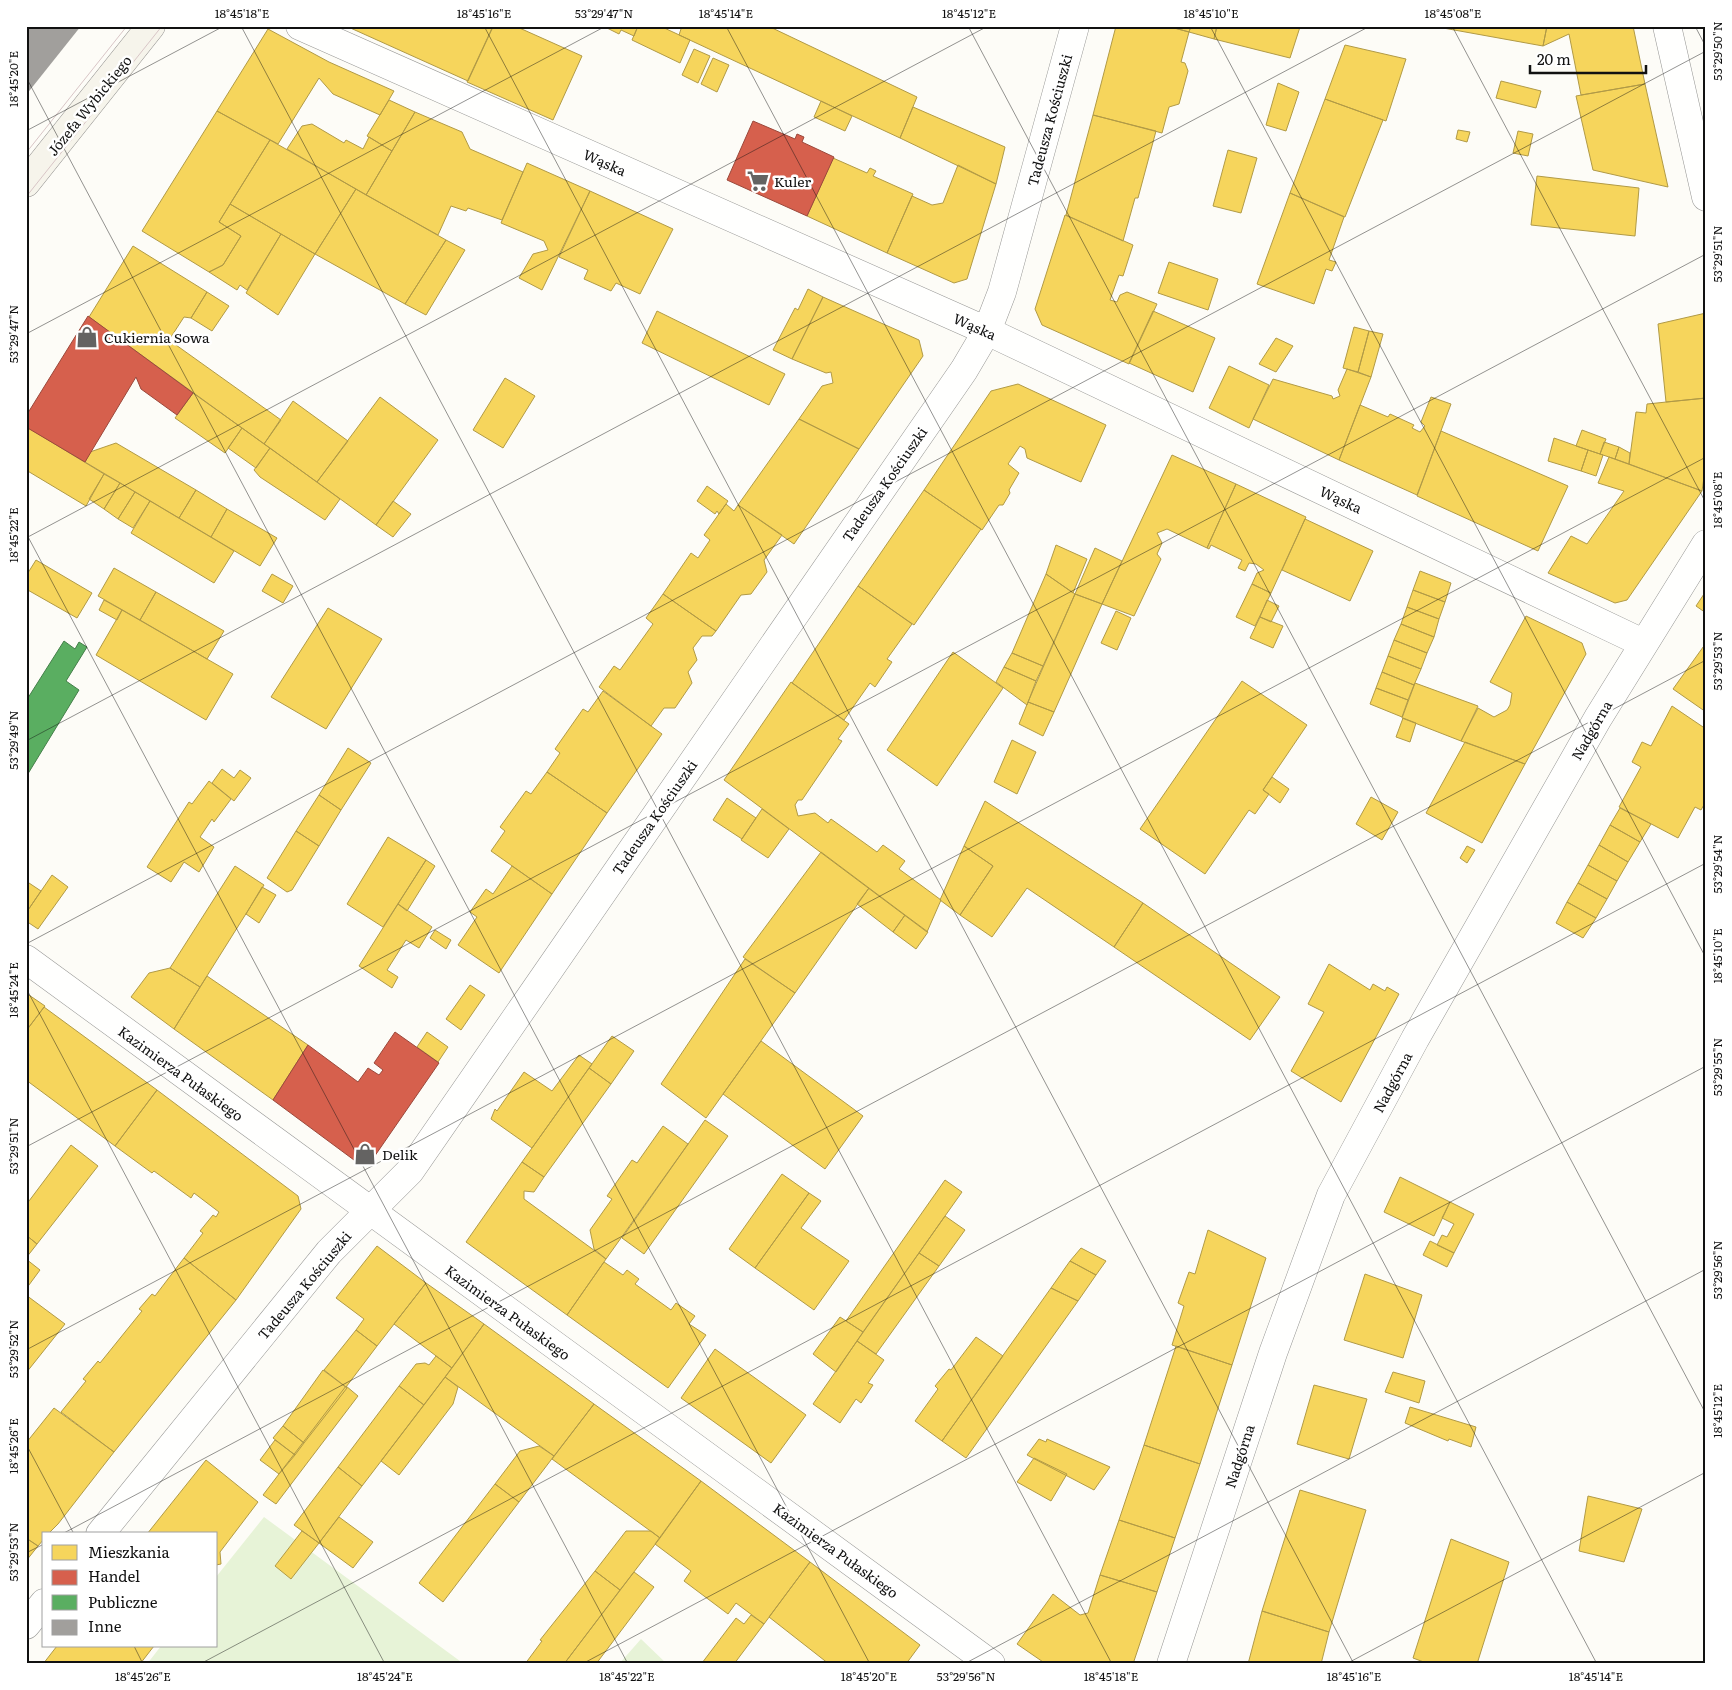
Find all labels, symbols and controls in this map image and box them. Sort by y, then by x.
text: 18°45'18"E [215,4,270,22]
text: 18°45'16"E [457,4,512,22]
text: 53°29'47"N [575,4,633,22]
text: 18°45'14"E [699,4,753,22]
text: 18°45'12"E [942,4,996,22]
text: 18°45'10"E [1183,4,1239,22]
text: 18°45'08"E [1425,4,1482,22]
text: 53°29'50"N [1708,21,1726,81]
scale bar [1530,42,1646,74]
text: 20 m [1537,47,1571,70]
text: 18°45'20"E [4,51,22,107]
street label: Józefa Wybickiego [42,51,136,159]
street label: Tadeusza Kościuszki [1022,51,1076,188]
street label: Wąska [580,144,630,180]
supermarket icon: Kuler [745,168,771,194]
place label: Kuler [774,171,811,191]
text: 53°29'51"N [1708,225,1726,283]
text: 53°29'47"N [4,305,22,363]
street label: Wąska [950,308,1000,344]
shop icon: Cukiernia Sowa [74,324,100,350]
place label: Cukiernia Sowa [104,327,210,347]
street label: Tadeusza Kościuszki [837,422,931,545]
text: 18°45'08"E [1708,471,1726,528]
street label: Wąska [1316,480,1366,518]
text: 18°45'22"E [4,507,22,563]
text: 53°29'53"N [1708,632,1726,690]
street label: Nadgórna [1566,696,1616,764]
text: 53°29'49"N [4,710,22,770]
street label: Tadeusza Kościuszki [607,755,701,878]
text: 53°29'54"N [1708,834,1726,894]
text: 18°45'10"E [1708,928,1726,984]
text: 18°45'24"E [4,962,22,1018]
street label: Kazimierza Pułaskiego [114,1021,248,1125]
text: 53°29'55"N [1708,1038,1726,1096]
street label: Nadgórna [1368,1048,1417,1116]
text: 53°29'51"N [4,1117,22,1175]
shop icon: Delik [352,1141,378,1167]
place label: Delik [382,1144,418,1164]
street label: Tadeusza Kościuszki [253,1226,356,1344]
text: 53°29'56"N [1708,1241,1726,1299]
street label: Kazimierza Pułaskiego [441,1260,575,1364]
text: 53°29'52"N [4,1320,22,1378]
text: 18°45'12"E [1708,1384,1726,1438]
text: 18°45'26"E [4,1418,22,1474]
street label: Nadgórna [1219,1421,1259,1491]
street label: Kazimierza Pułaskiego [769,1498,903,1602]
text: 53°29'53"N [4,1523,22,1581]
legend [42,1532,218,1648]
text: Mieszkania [88,1540,170,1563]
text: Handel [88,1564,140,1587]
text: Publiczne [88,1590,158,1613]
text: Inne [88,1614,122,1637]
text: 18°45'26"E [115,1667,171,1685]
text: 18°45'24"E [357,1667,413,1685]
text: 18°45'22"E [599,1667,655,1685]
text: 18°45'20"E [841,1667,897,1685]
text: 53°29'56"N [937,1667,995,1685]
text: 18°45'18"E [1084,1667,1139,1685]
text: 18°45'16"E [1327,1667,1382,1685]
text: 18°45'14"E [1569,1667,1623,1685]

